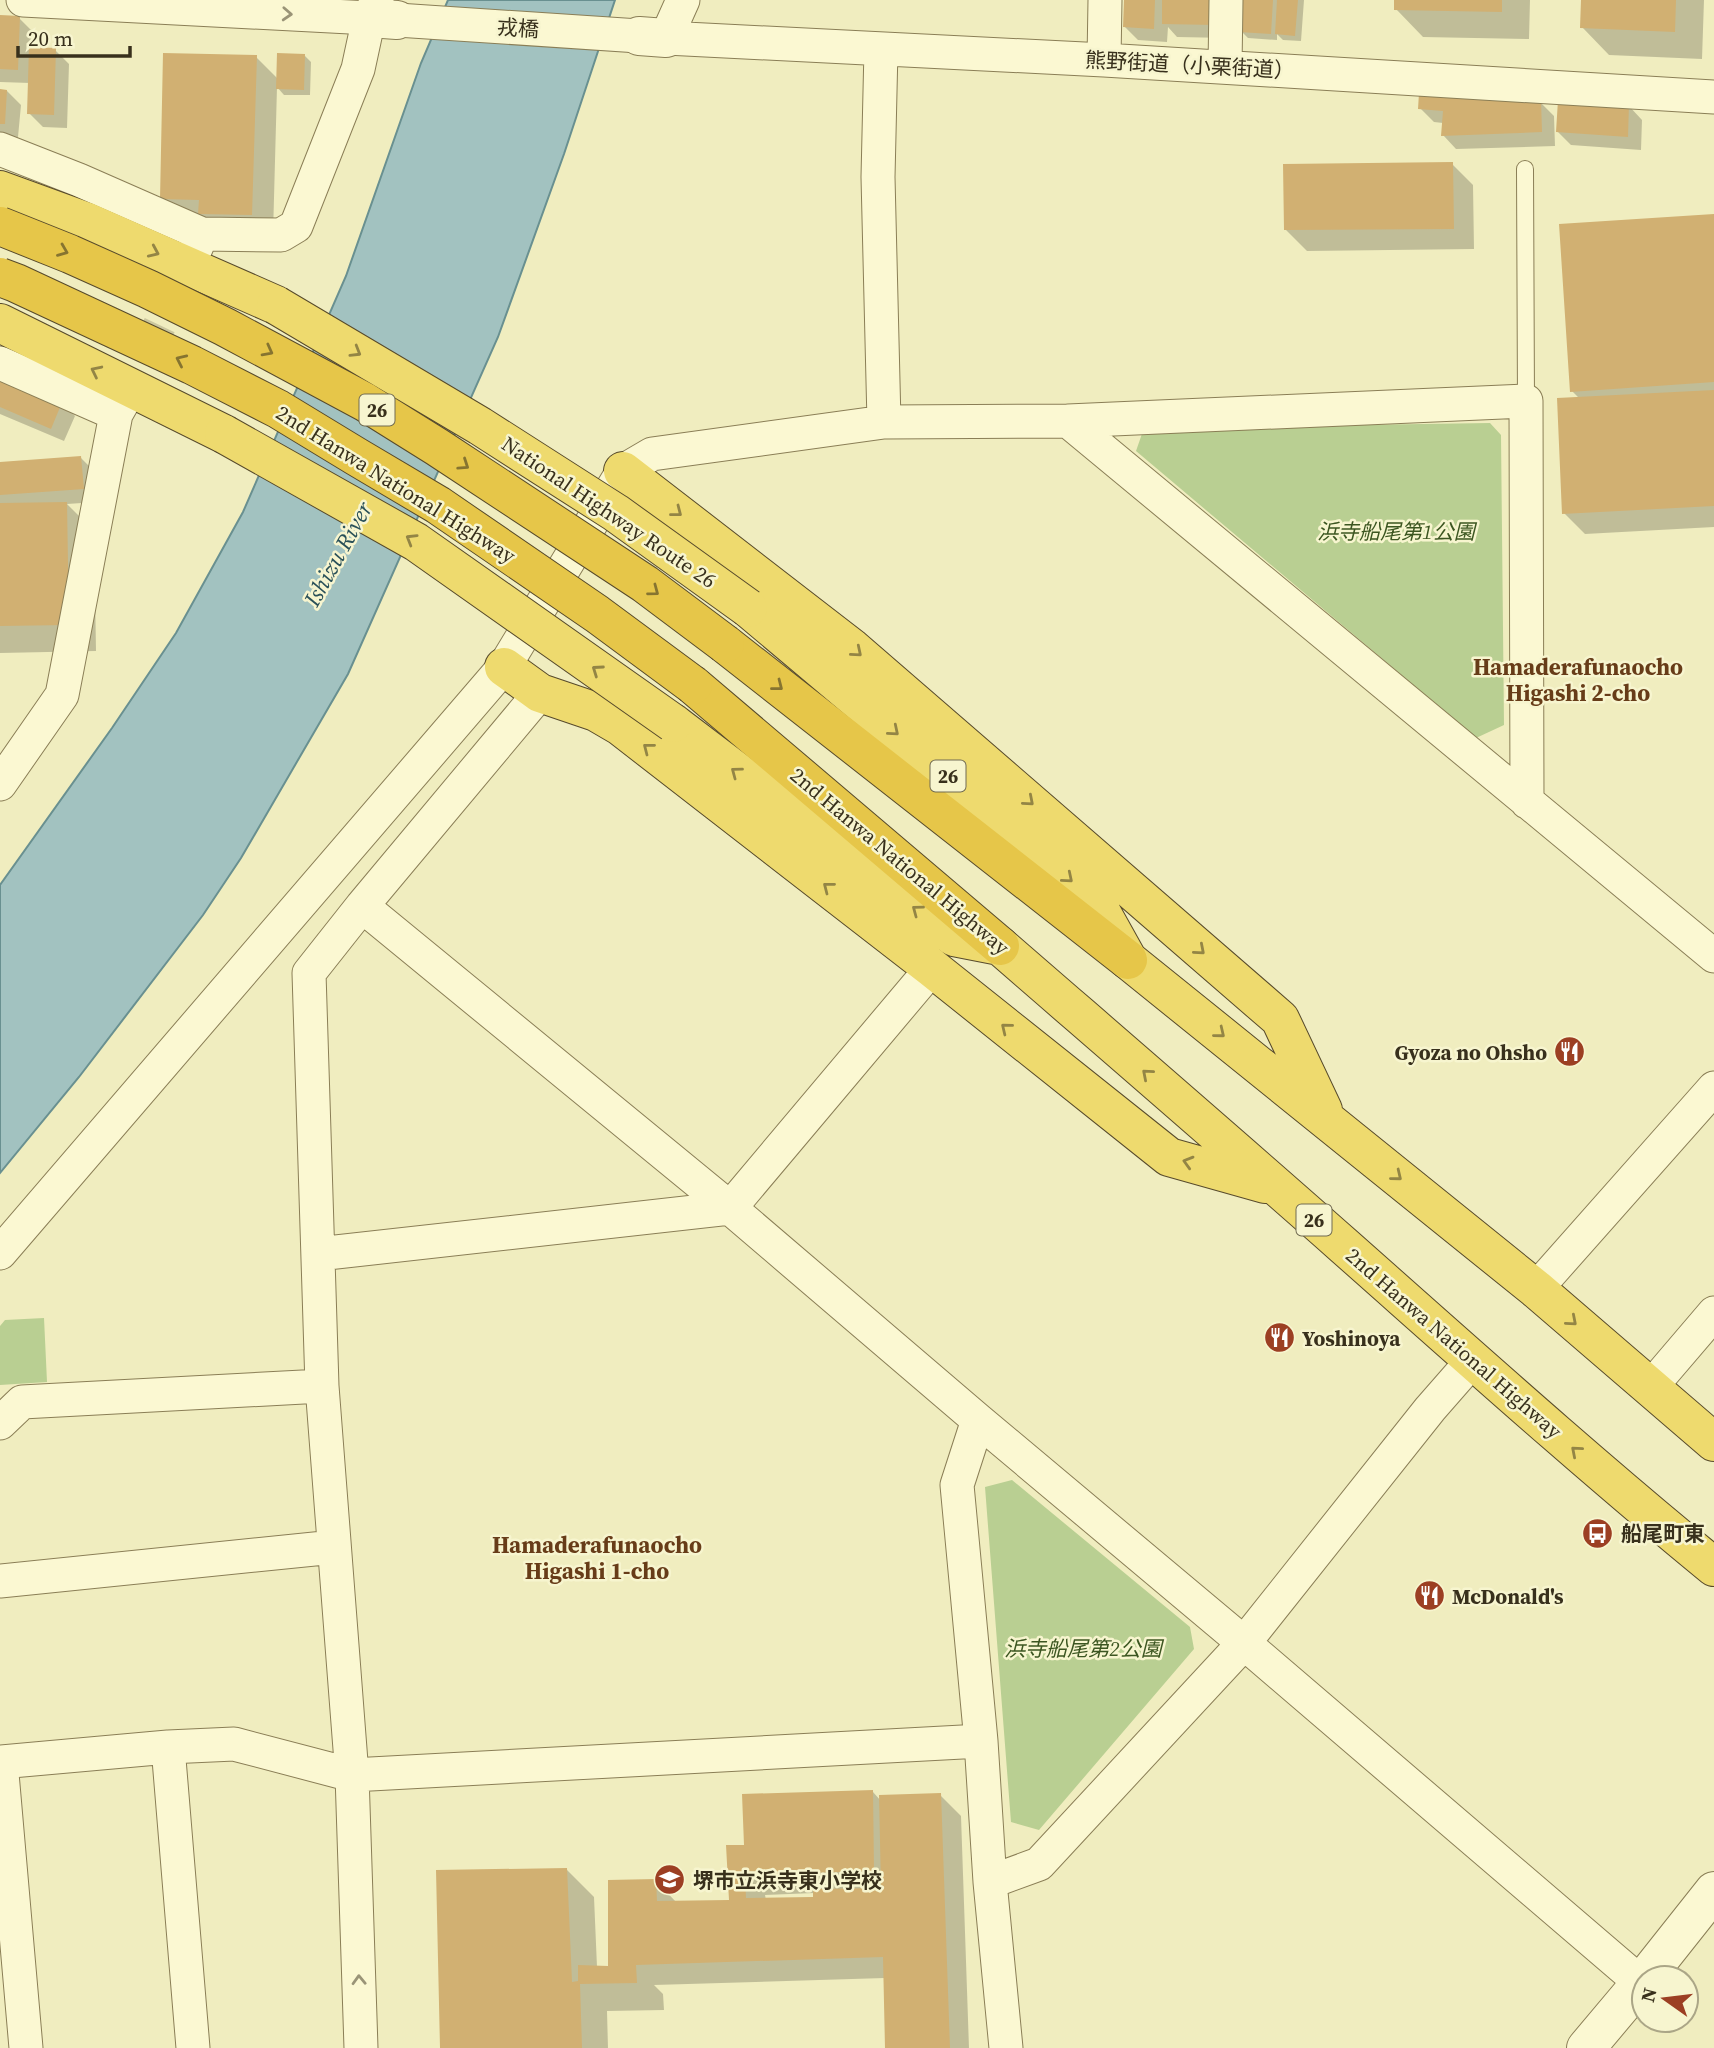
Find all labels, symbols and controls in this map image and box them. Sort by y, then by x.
one-way arrow [282,6,293,21]
street label: 戎橋 [496,12,540,44]
scale bar [18,14,130,58]
text: 20 m [28,24,73,53]
street label: 熊野街道（小栗街道） [1084,45,1296,85]
one-way arrow [57,243,69,257]
one-way arrow [147,244,160,258]
one-way arrow [261,342,273,356]
one-way arrow [348,344,361,357]
one-way arrow [176,354,188,368]
one-way arrow [91,365,103,379]
road number: 26 [360,394,394,426]
street label: 2nd Hanwa National Highway [271,398,522,570]
street label: National Highway Route 26 [496,429,722,595]
one-way arrow [456,457,469,470]
water label: Ishizu River [296,495,380,613]
one-way arrow [669,504,682,517]
park label: 浜寺船尾第1公園 [1317,517,1478,546]
one-way arrow [405,535,418,548]
one-way arrow [646,583,659,595]
one-way arrow [848,644,861,656]
district label: Hamaderafunaocho Higashi 2-cho [1473,651,1683,709]
one-way arrow [592,666,605,678]
one-way arrow [770,678,783,690]
one-way arrow [886,723,899,735]
one-way arrow [643,743,655,756]
street label: 2nd Hanwa National Highway [784,761,1016,961]
road number: 26 [930,761,965,792]
one-way arrow [732,767,744,780]
one-way arrow [1020,793,1033,805]
one-way arrow [1060,870,1073,882]
one-way arrow [823,883,835,896]
one-way arrow [913,905,925,918]
one-way arrow [1192,942,1205,954]
one-way arrow [1002,1023,1014,1036]
one-way arrow [1212,1025,1224,1038]
restaurant icon: Gyoza no Ohsho [1553,1035,1587,1069]
place label: Gyoza no Ohsho [1395,1038,1547,1067]
one-way arrow [1142,1070,1155,1082]
one-way arrow [1182,1156,1194,1171]
one-way arrow [1389,1168,1402,1180]
road number: 26 [1296,1204,1332,1236]
street label: 2nd Hanwa National Highway [1340,1241,1568,1445]
one-way arrow [1564,1313,1577,1325]
restaurant icon: Yoshinoya [1262,1321,1296,1355]
place label: Yoshinoya [1302,1324,1401,1353]
one-way arrow [1571,1447,1584,1459]
bus stop icon: 船尾町東 [1581,1516,1615,1550]
place label: 船尾町東 [1621,1519,1705,1548]
district label: Hamaderafunaocho Higashi 1-cho [492,1529,702,1587]
restaurant icon: McDonald's [1412,1579,1446,1613]
place label: McDonald's [1452,1582,1564,1611]
park label: 浜寺船尾第2公園 [1004,1634,1165,1663]
school or university icon: 堺市立浜寺東小学校 [653,1863,687,1897]
place label: 堺市立浜寺東小学校 [693,1866,882,1895]
north arrow [1630,1964,1700,2034]
one-way arrow [351,1974,366,1985]
text: N [1634,1985,1663,2005]

